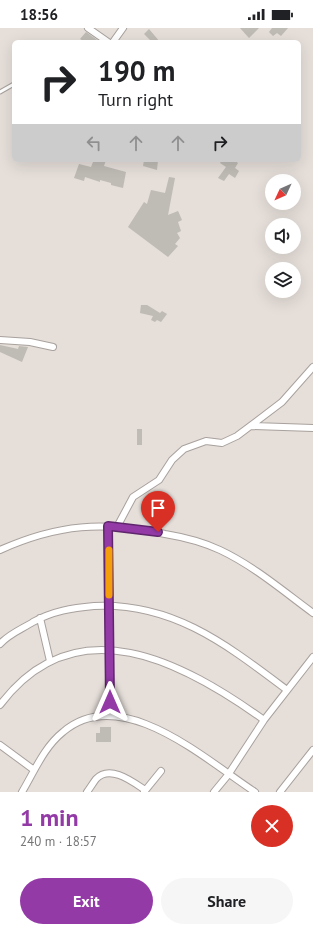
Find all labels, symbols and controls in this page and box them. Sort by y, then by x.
text: 18:56 [20,5,58,24]
text: 190 m [98,52,175,89]
icon: right [32,56,84,108]
text: Turn right [98,88,173,111]
icon: left [83,132,105,154]
icon: ahead [125,132,147,154]
icon: ahead [167,132,189,154]
icon: right [209,132,231,154]
north arrow [265,174,301,210]
map controls [265,174,301,298]
button: sound [265,218,301,254]
button: layers [265,262,301,298]
pin [141,491,175,532]
icon: arrive [147,497,169,519]
position arrow [89,681,131,723]
text: 1 min [20,802,79,833]
button: close [251,805,293,847]
text: 240 m · 18:57 [20,833,97,850]
button: Exit [20,878,153,924]
button: Share [161,878,293,924]

